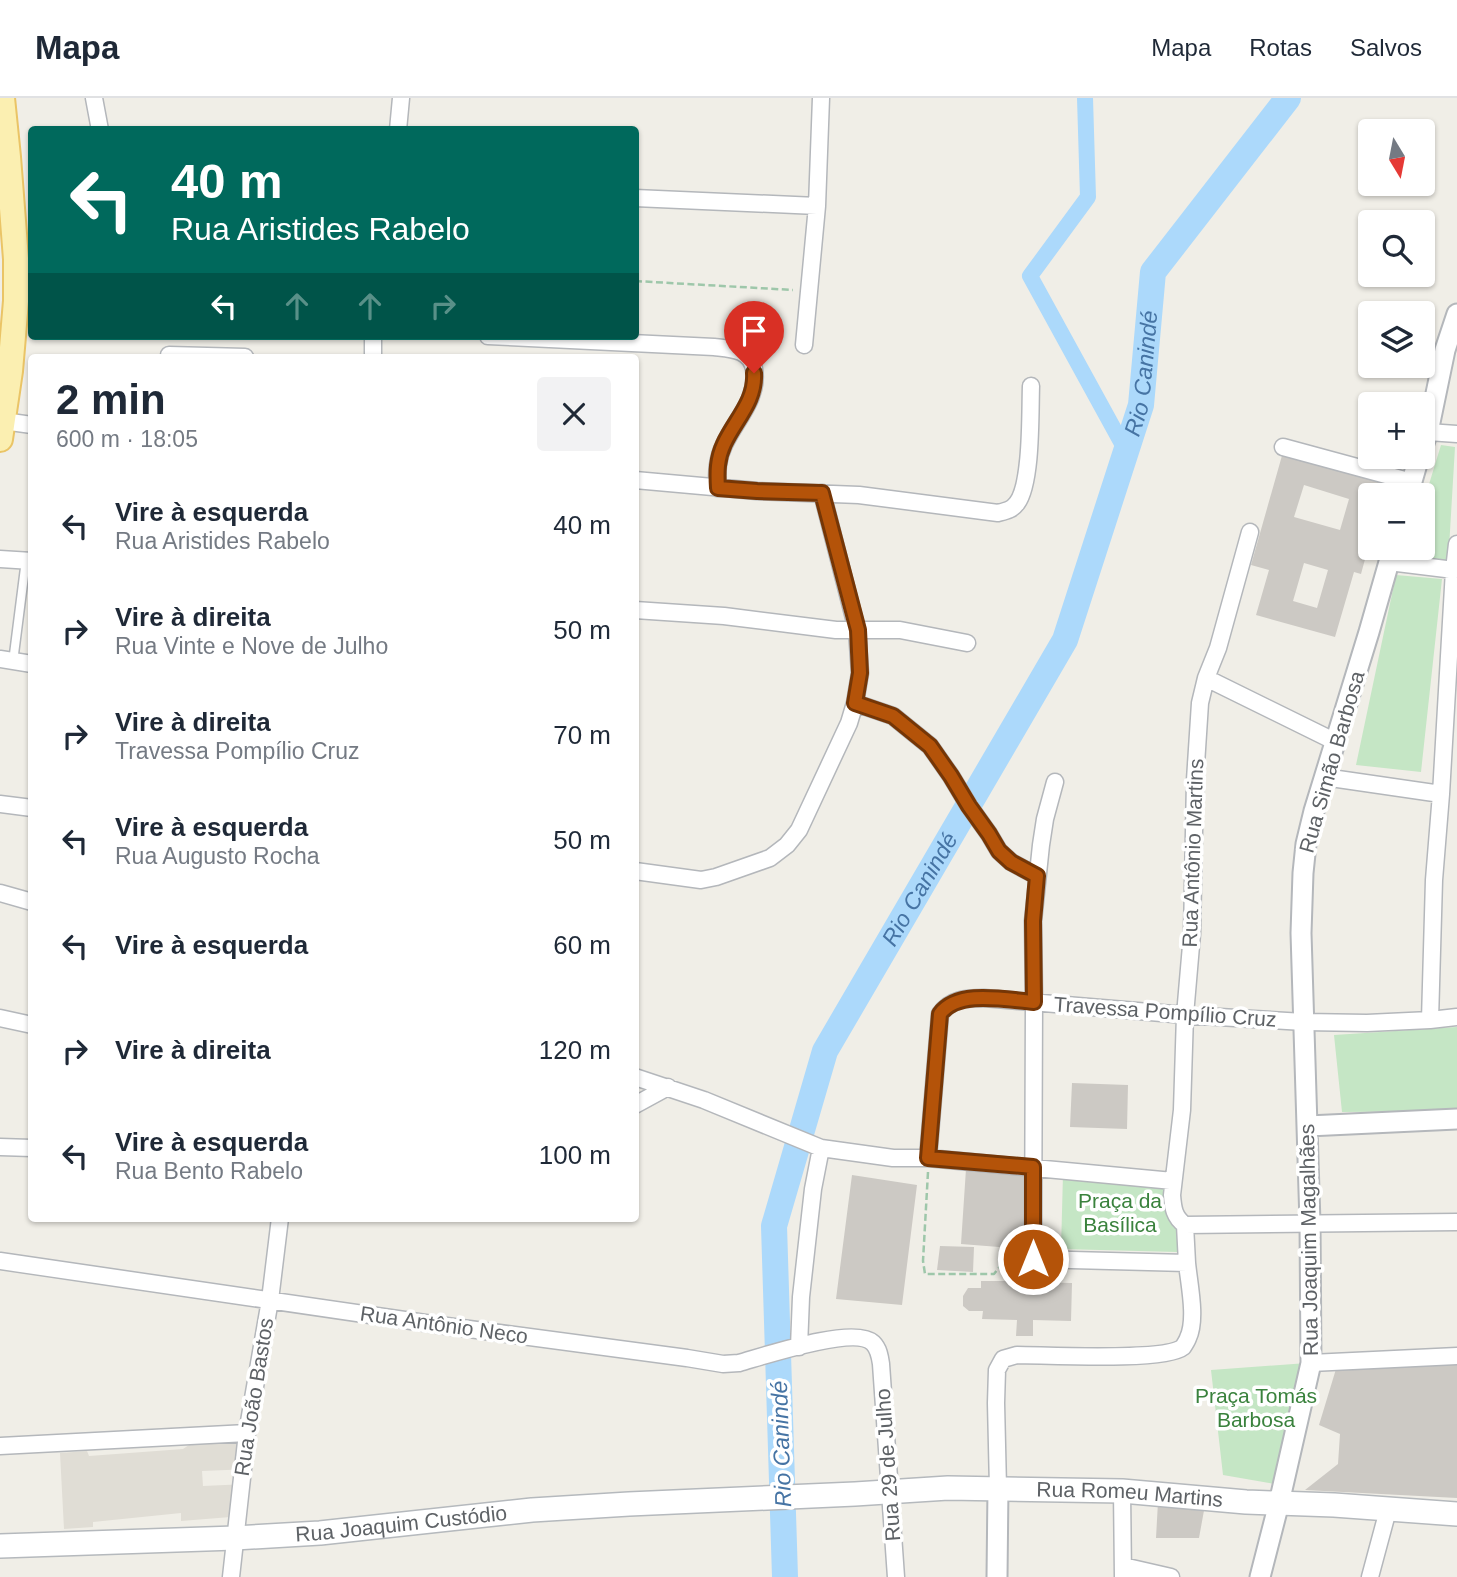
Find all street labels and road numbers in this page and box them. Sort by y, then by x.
street label: Rua Simão Barbosa [1295,668,1369,855]
street label: Rua Antônio Martins [1178,758,1207,948]
street label: Travessa Pompílio Cruz [1053,992,1277,1031]
street label: Rua Joaquim Magalhães [1295,1124,1322,1356]
street label: Rua Antônio Neco [359,1301,529,1348]
street label: Rua João Bastos [230,1316,277,1478]
street label: Rua 29 de Julho [871,1388,904,1542]
street label: Rua Romeu Martins [1036,1478,1224,1511]
street label: Rua Joaquim Custódio [295,1501,508,1545]

